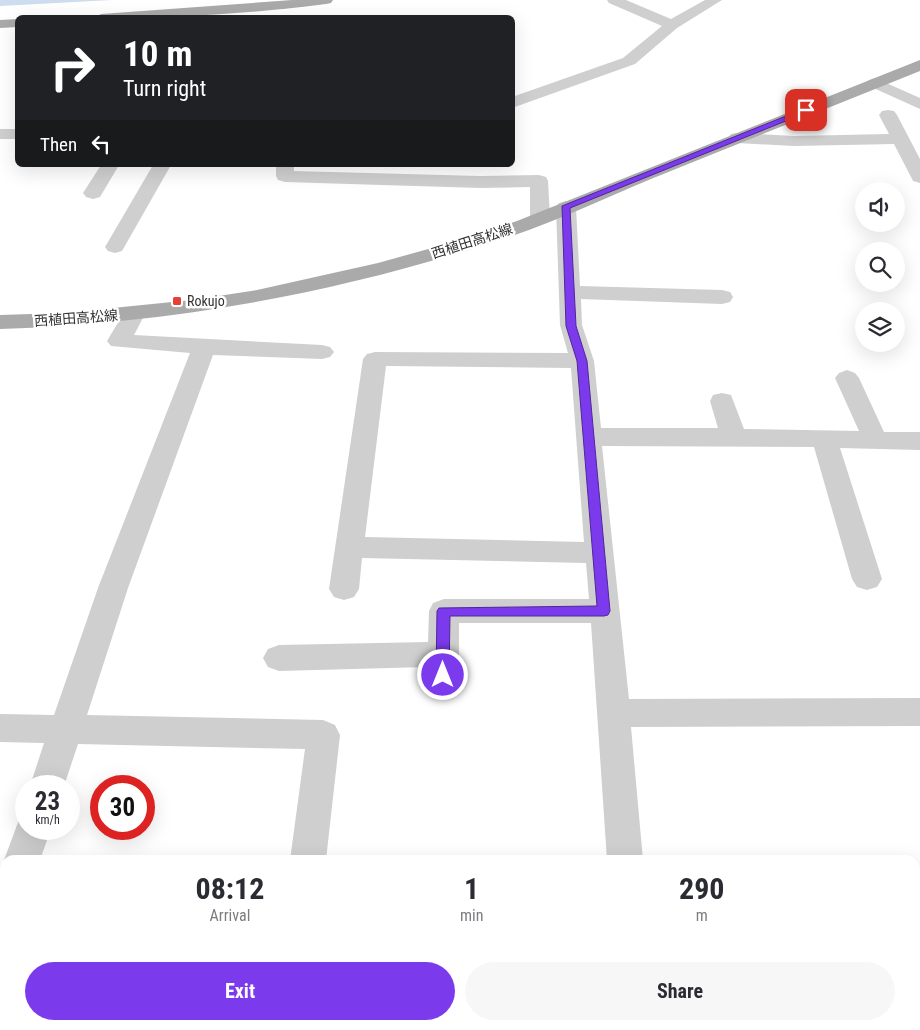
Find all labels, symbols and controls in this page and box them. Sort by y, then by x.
text: 10 m [123,34,192,75]
icon: right [40,35,105,100]
text: Turn right [123,76,206,101]
pin [785,89,827,131]
icon: arrive [792,96,820,124]
icon: left [87,130,115,158]
text: Then [40,133,77,156]
map controls [855,182,905,352]
button: sound [855,182,905,232]
street label: 西植田高松線 [430,220,514,262]
button: search [855,242,905,292]
place label: Rokujo [187,293,225,309]
marker: Rokujo [171,295,183,307]
button: layers [855,302,905,352]
street label: 西植田高松線 [34,307,118,329]
position arrow [416,648,468,700]
speed limit sign: 30 [90,775,155,840]
text: 23 [35,787,60,816]
text: km/h [35,813,60,827]
text: 08:12 [196,871,264,906]
text: 1 [464,871,479,906]
text: 290 [679,871,724,906]
text: Arrival [210,906,250,925]
text: min [460,906,483,925]
text: m [696,906,708,925]
button: Exit [25,962,455,1020]
button: Share [465,962,895,1020]

